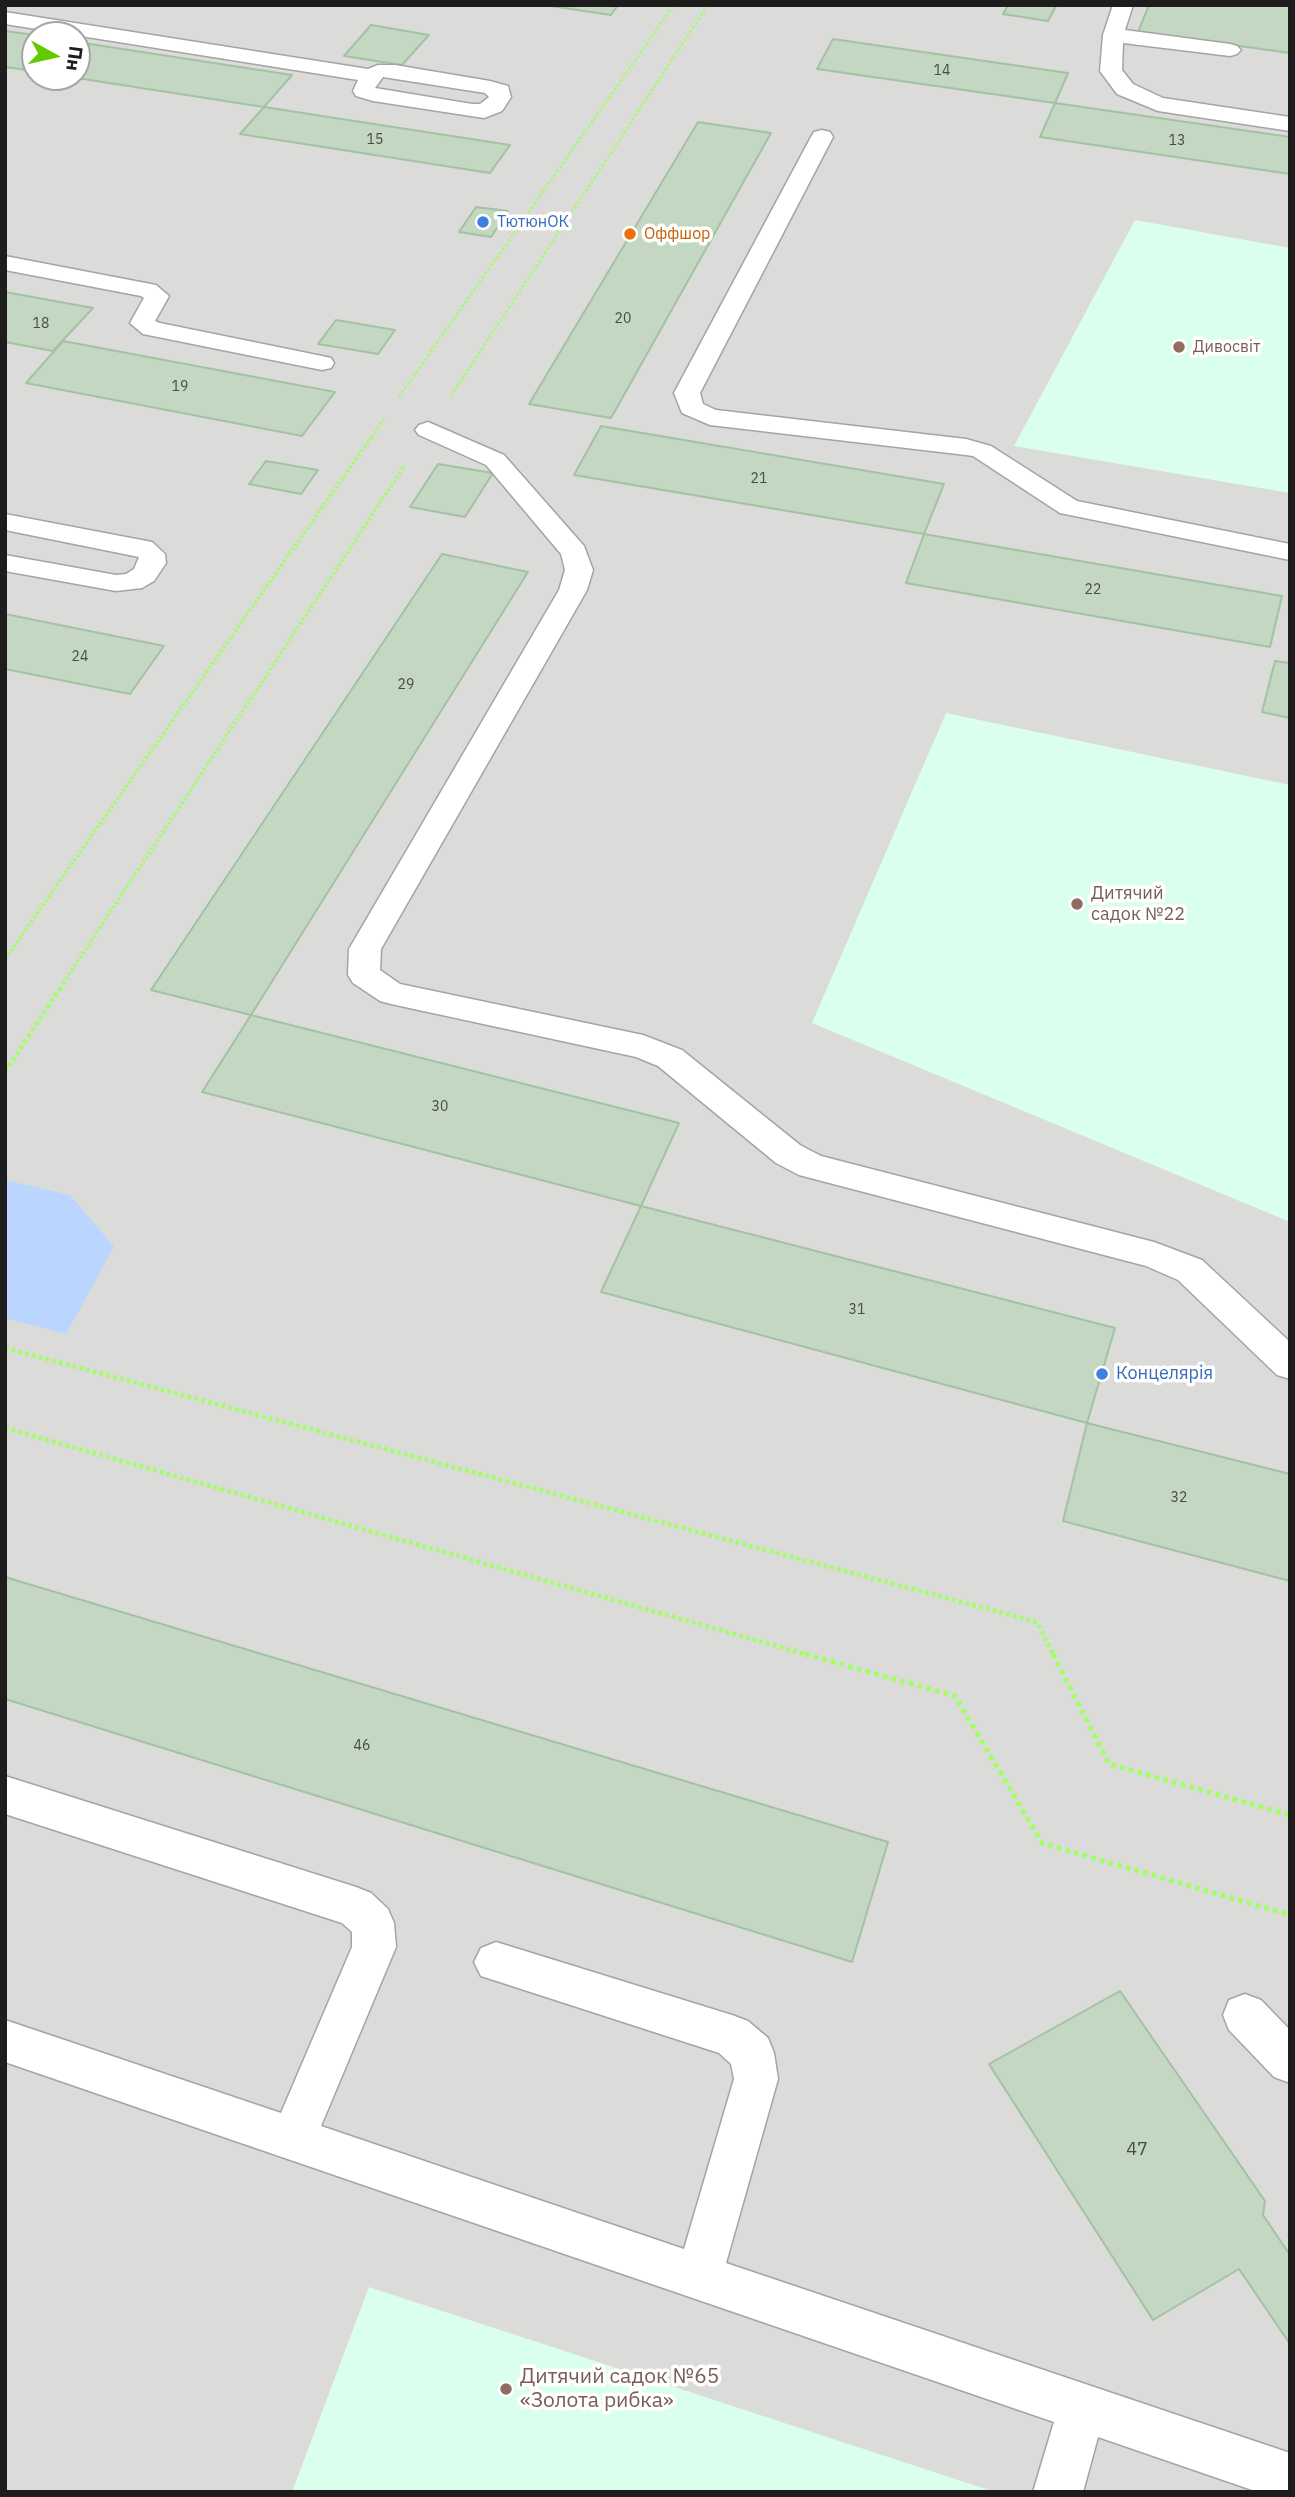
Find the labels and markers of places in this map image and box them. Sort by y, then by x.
place label: ТютюнОК [497,212,569,232]
marker: ТютюнОК [475,214,491,230]
place label: Оффшор [644,224,710,244]
marker: Оффшор [622,226,638,242]
place label: Дивосвіт [1193,337,1260,357]
marker: Дивосвіт [1171,339,1187,355]
place label: Дитячий садок №22 [1091,883,1185,926]
marker: Дитячий садок №22 [1069,896,1085,912]
place label: Концелярія [1116,1363,1213,1385]
marker: Концелярія [1094,1366,1110,1382]
place label: Дитячий садок №65 «Золота рибка» [520,2364,719,2414]
marker: Дитячий садок №65 «Золота рибка» [498,2381,514,2397]

